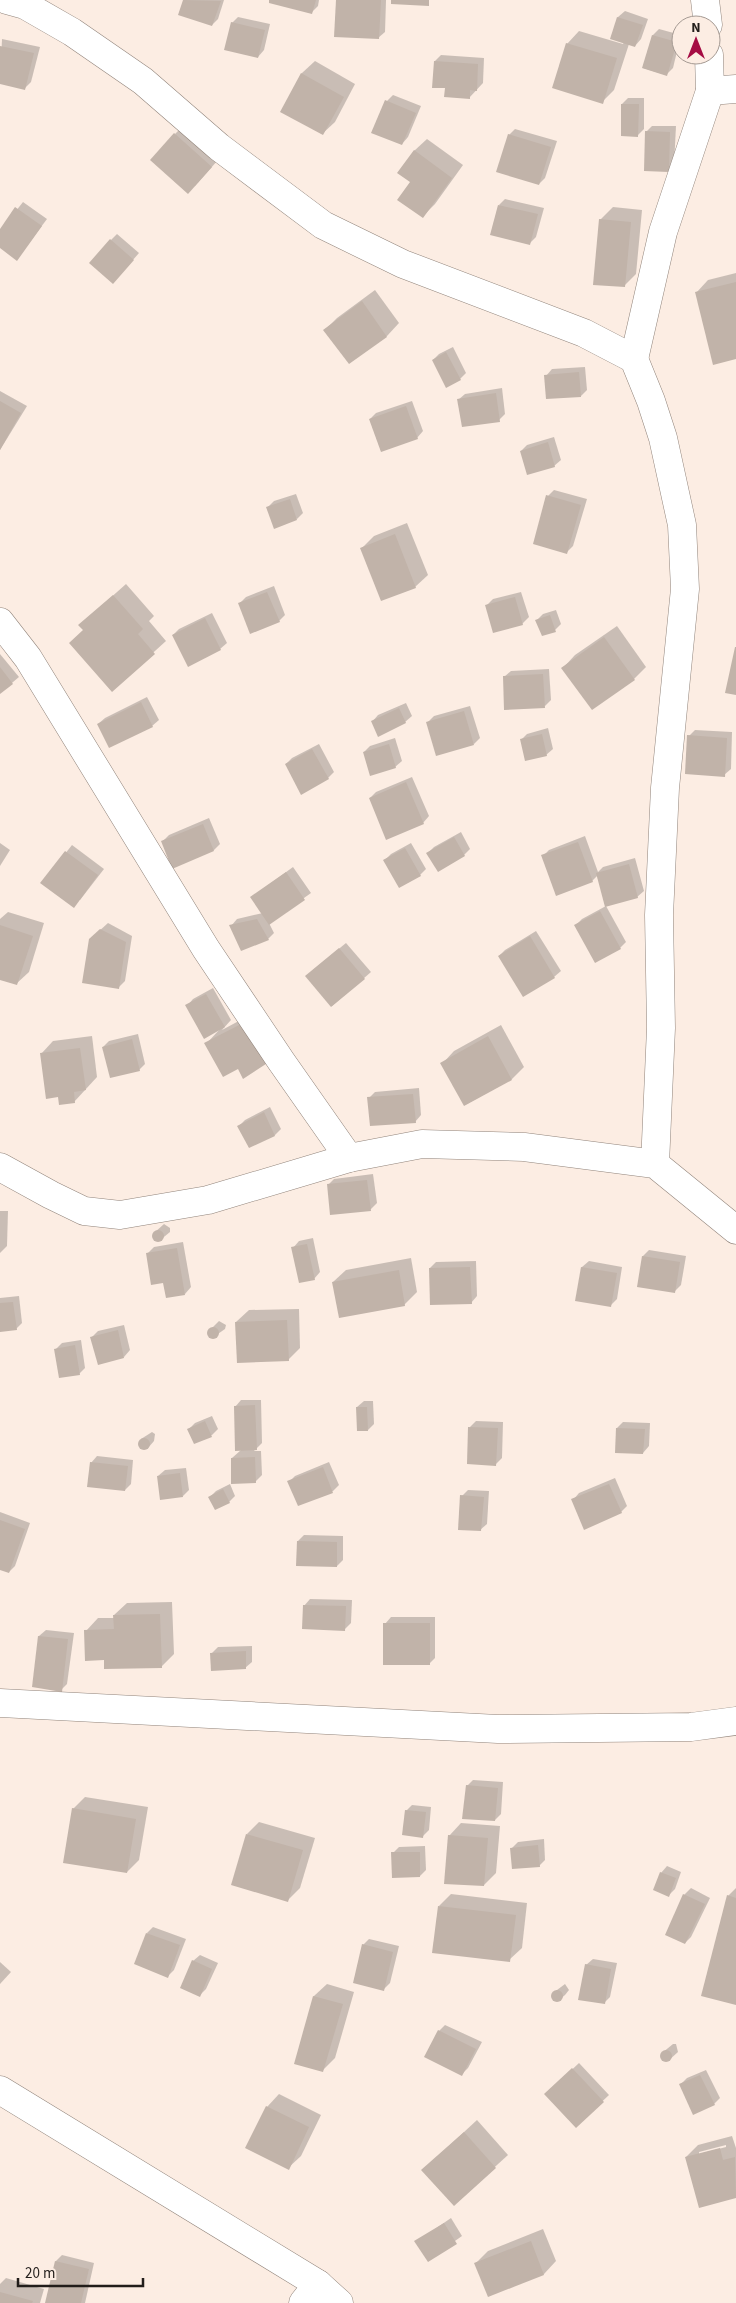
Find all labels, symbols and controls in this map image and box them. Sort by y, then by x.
north arrow [671,15,721,65]
text: N [691,18,701,38]
scale bar [18,2256,142,2288]
text: 20 m [25,2263,55,2284]

